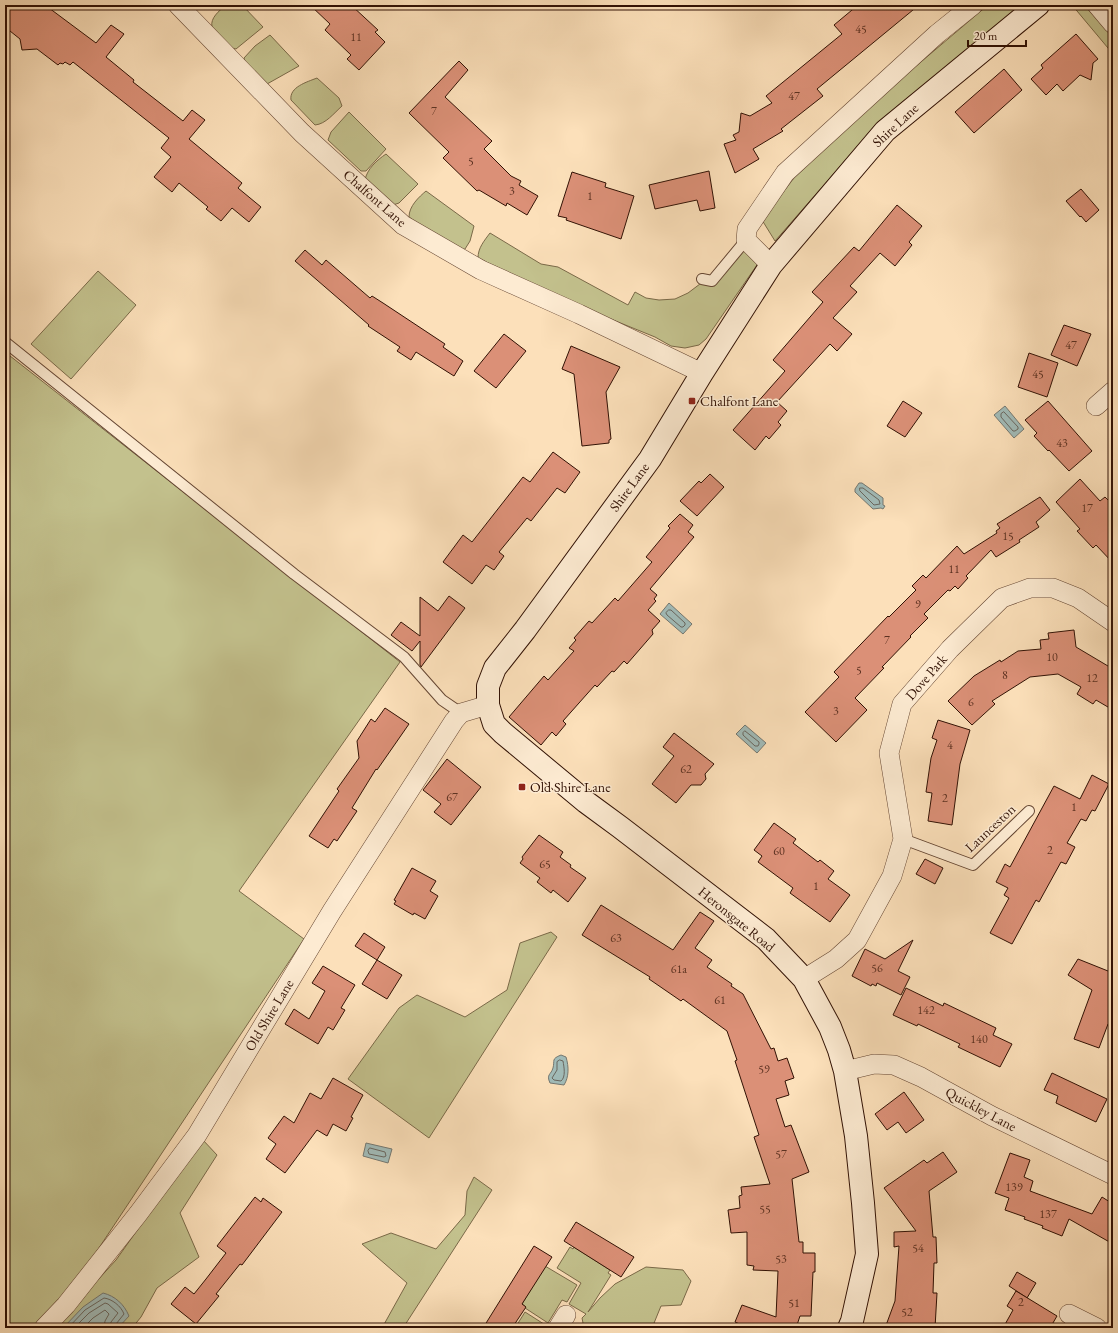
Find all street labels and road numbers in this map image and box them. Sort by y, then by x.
street label: Shire Lane [868,99,922,151]
street label: Chalfont Lane [340,166,411,231]
street label: Shire Lane [605,458,653,515]
street label: Dove Park [901,650,951,704]
street label: Launceston [961,800,1019,856]
street label: Heronsgate Road [695,882,780,956]
street label: Old Shire Lane [241,975,298,1054]
street label: Quickley Lane [942,1083,1020,1136]

